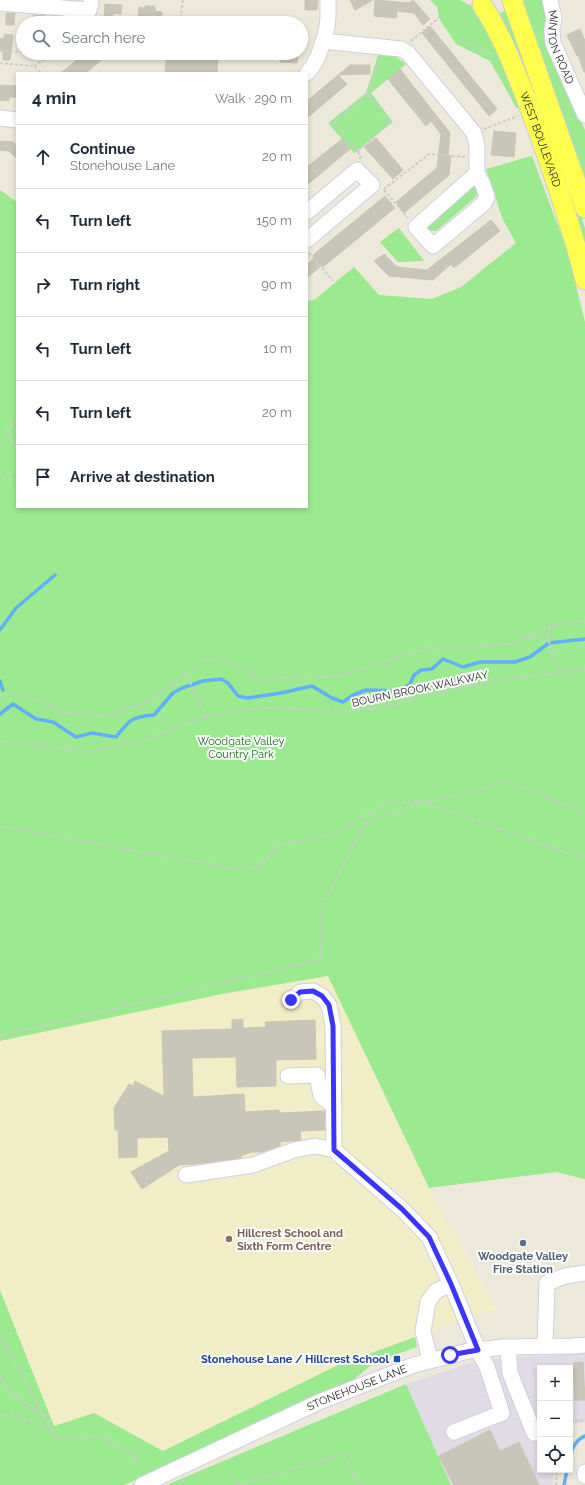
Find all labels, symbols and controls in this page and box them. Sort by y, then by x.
street label: MINTON ROAD [545,9,577,86]
search box [16,16,308,60]
icon: search [30,27,52,49]
text: Search here [62,29,145,47]
text: 4 min [32,88,76,108]
street label: WEST BOULEVARD [517,90,564,189]
text: Walk · 290 m [215,91,292,106]
text: Continue [70,140,135,158]
icon: ahead [32,146,54,168]
text: 20 m [262,149,292,164]
text: Stonehouse Lane [70,158,175,173]
icon: left [32,210,54,232]
text: Turn left [70,212,131,230]
text: 150 m [256,213,292,228]
icon: right [32,274,54,296]
text: Turn right [70,276,140,294]
text: 90 m [261,277,292,292]
icon: left [32,338,54,360]
text: Turn left [70,340,131,358]
text: 10 m [263,341,292,356]
icon: left [32,402,54,424]
text: Turn left [70,404,131,422]
text: 20 m [262,405,292,420]
icon: arrive [32,466,54,488]
text: Arrive at destination [70,468,215,486]
street label: BOURN BROOK WALKWAY [351,668,489,710]
park label: Woodgate Valley Country Park [197,735,285,761]
route end [282,991,300,1009]
place label: Hillcrest School and Sixth Form Centre [237,1227,343,1253]
marker: Hillcrest School and Sixth Form Centre [224,1234,234,1244]
marker: Woodgate Valley Fire Station [518,1238,528,1248]
place label: Woodgate Valley Fire Station [478,1250,568,1276]
route start [441,1346,459,1364]
place label: Stonehouse Lane / Hillcrest School [201,1353,390,1366]
marker: Stonehouse Lane / Hillcrest School [392,1354,402,1364]
street label: STONEHOUSE LANE [305,1362,409,1413]
map controls [537,1365,573,1473]
button: + [537,1365,573,1401]
button: − [537,1401,573,1437]
button: locate [537,1437,573,1473]

